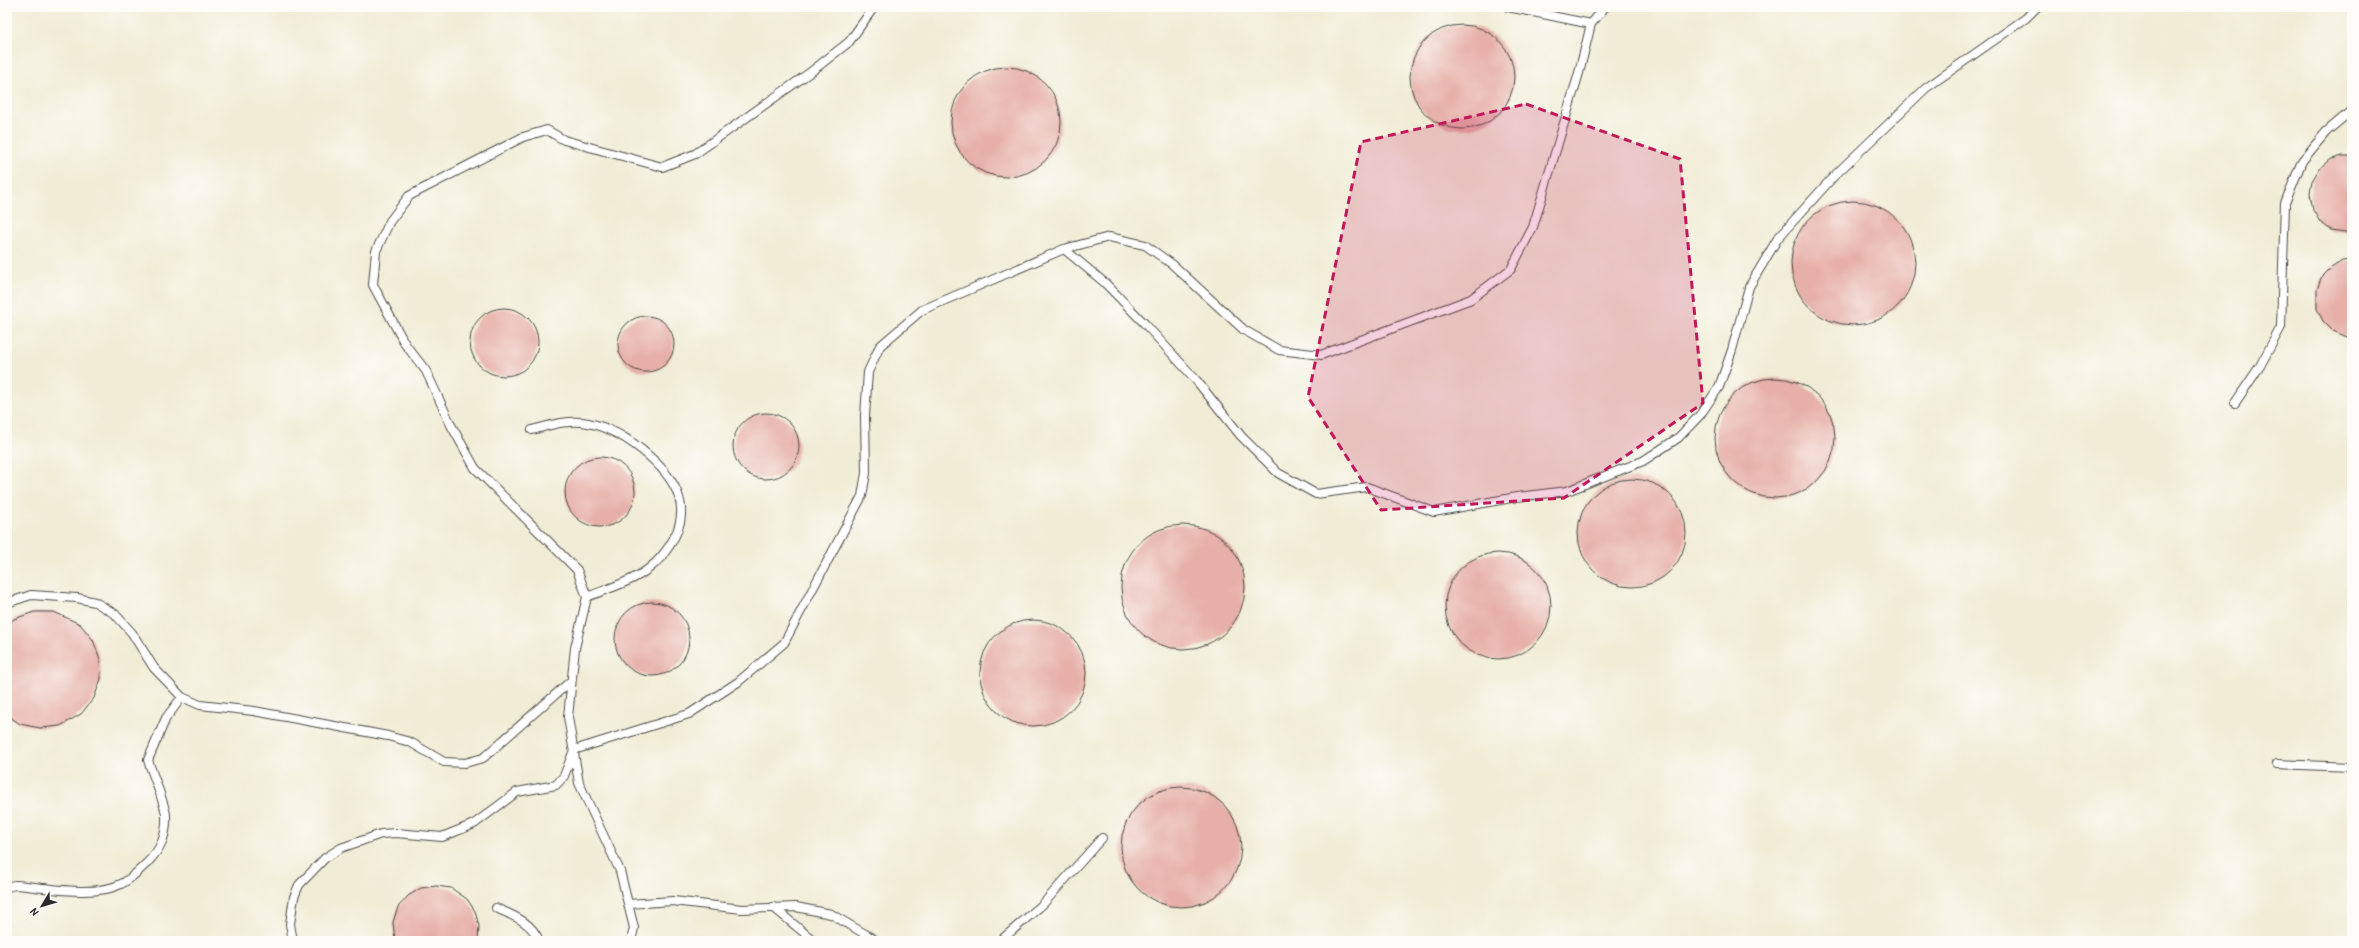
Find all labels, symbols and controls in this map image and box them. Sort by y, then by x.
north arrow [22,886,62,926]
text: N [27,905,41,919]

